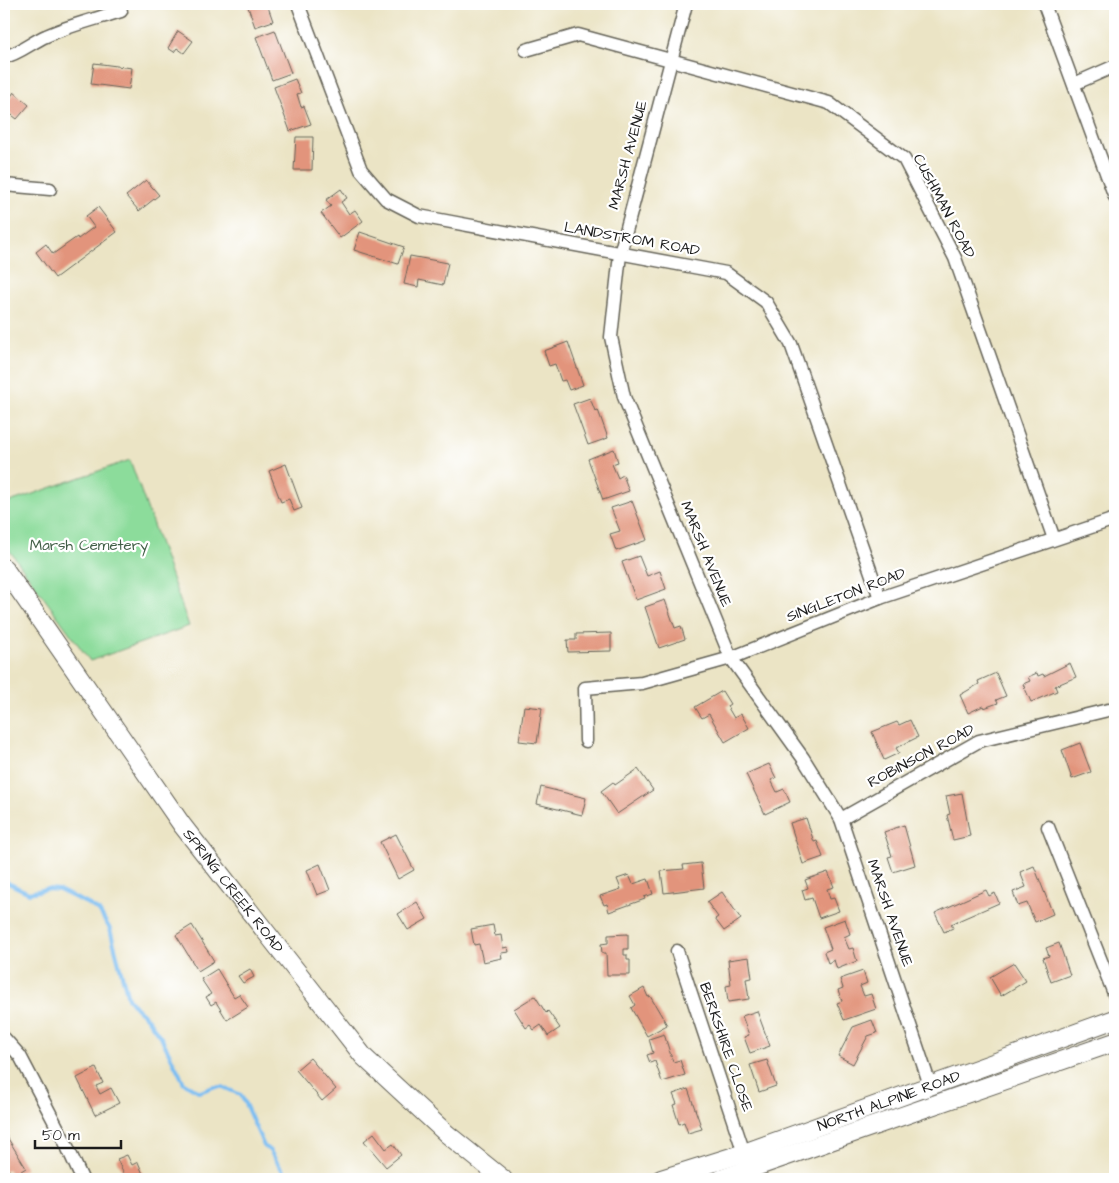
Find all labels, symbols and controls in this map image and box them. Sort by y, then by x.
street label: MARSH AVENUE [603,98,653,212]
street label: CUSHMAN ROAD [908,150,980,262]
street label: LANDSTROM ROAD [563,217,702,261]
street label: MARSH AVENUE [675,498,737,610]
park label: Marsh Cemetery [30,535,148,557]
street label: SINGLETON ROAD [783,563,909,627]
street label: ROBINSON ROAD [864,719,978,793]
street label: SPRING CREEK ROAD [178,824,289,957]
street label: MARSH AVENUE [862,857,918,969]
street label: BERKSHIRE CLOSE [694,980,758,1115]
street label: NORTH ALPINE ROAD [814,1065,964,1136]
scale bar [35,1118,121,1150]
text: 50 m [42,1125,80,1146]

